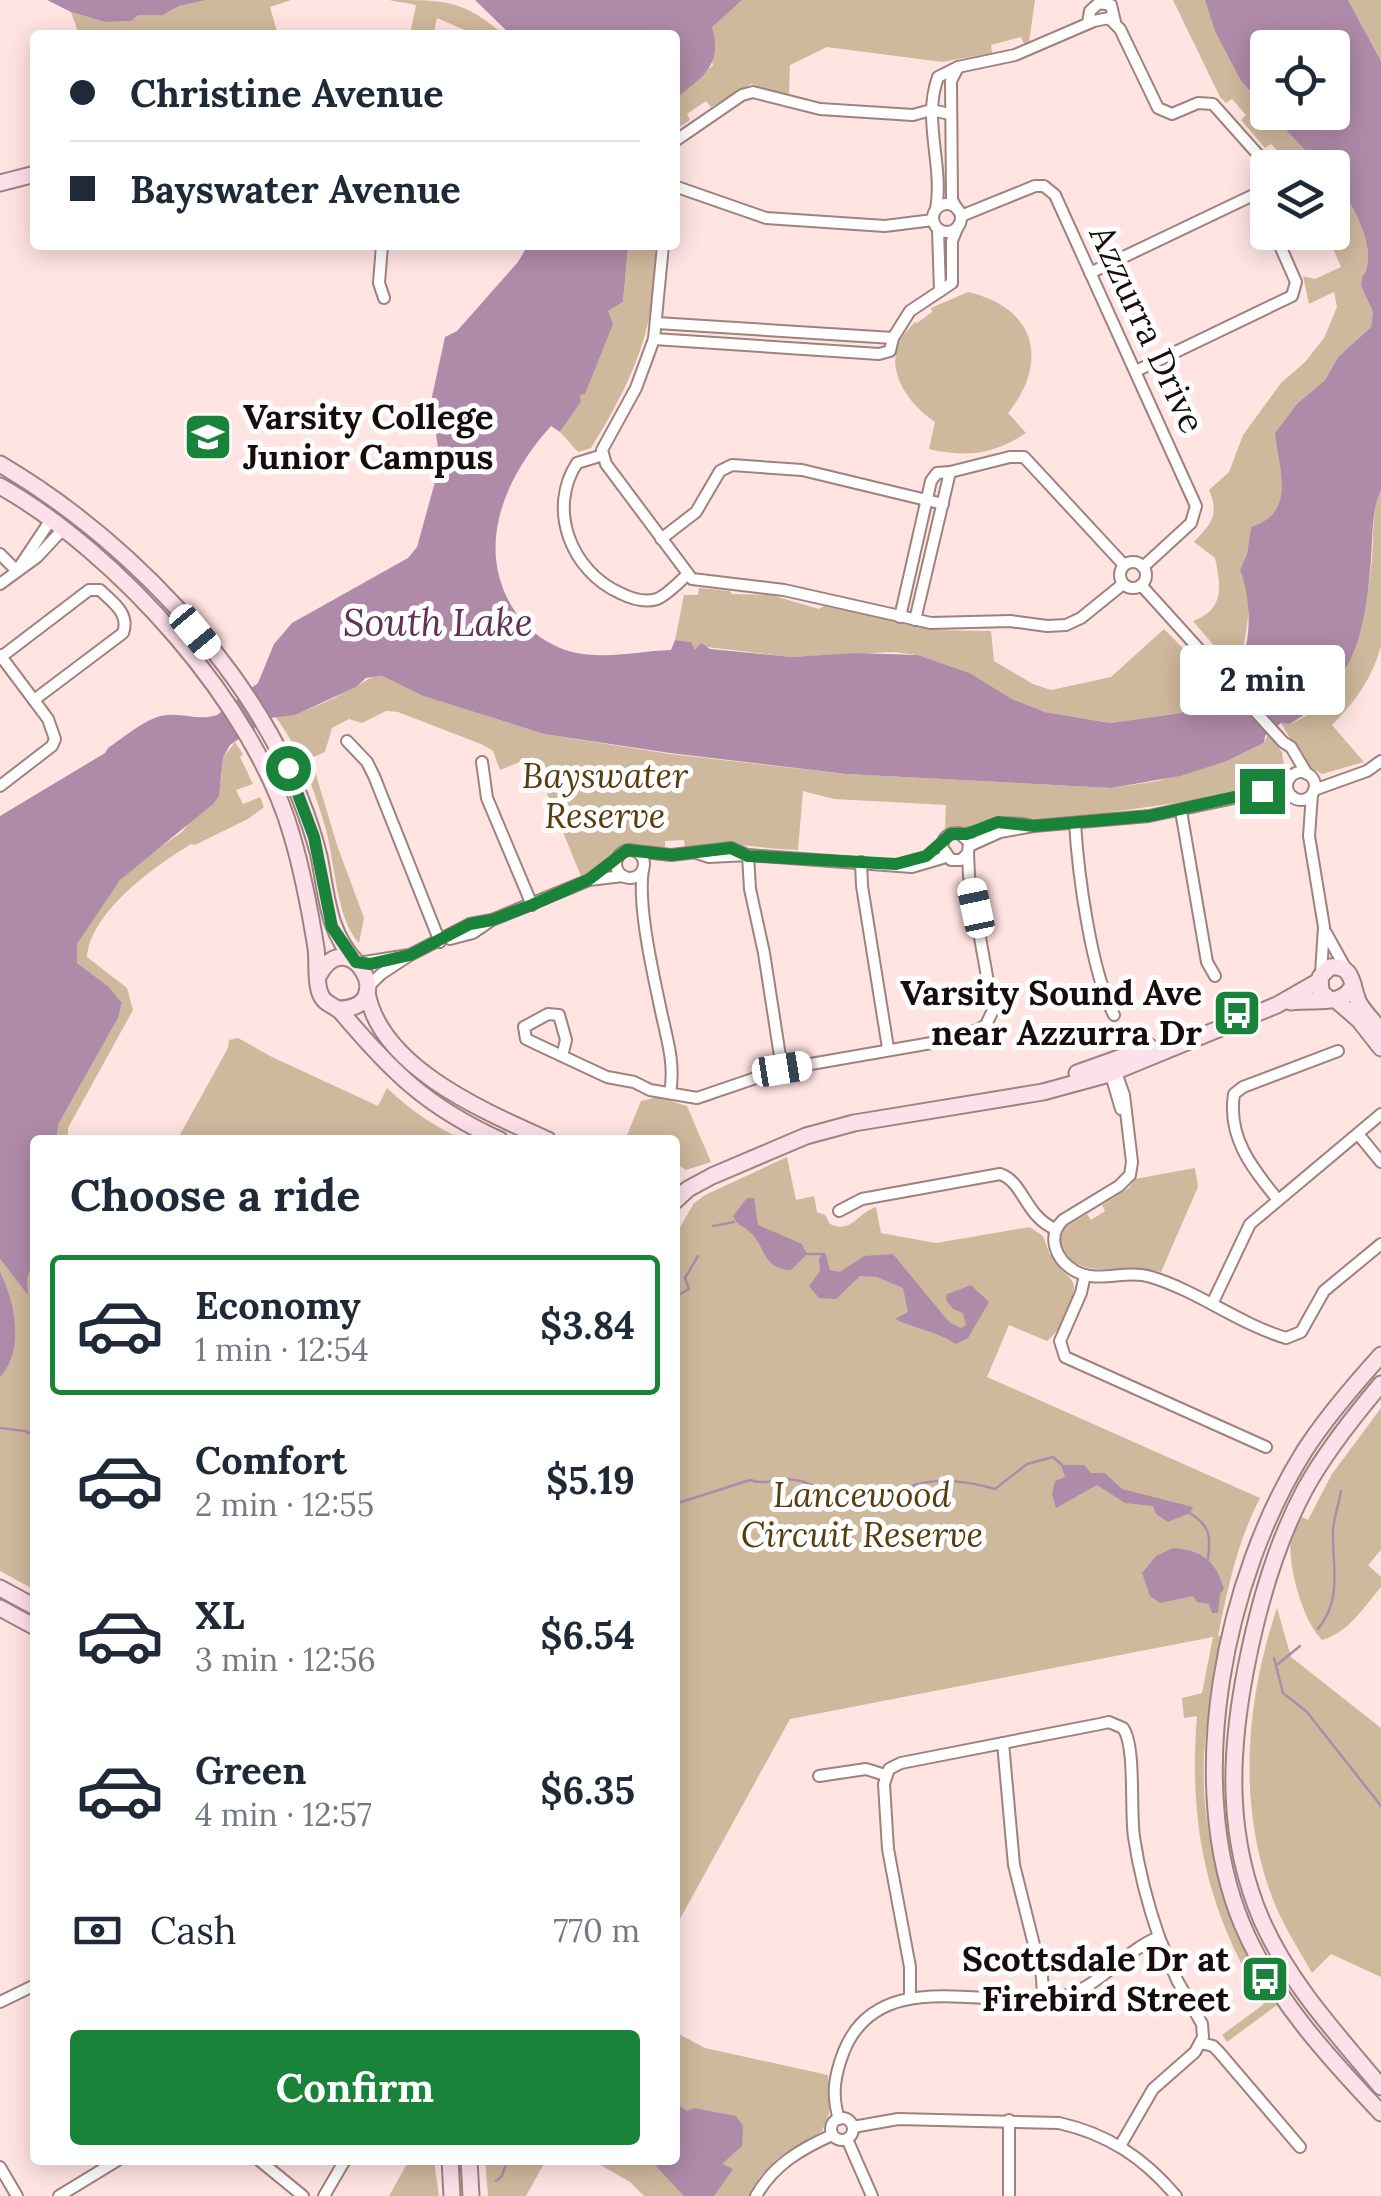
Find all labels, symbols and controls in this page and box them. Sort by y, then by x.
map controls [1250,30,1350,250]
button: locate [1250,30,1350,130]
text: Christine Avenue [130,69,444,117]
button: layers [1250,150,1350,250]
text: Bayswater Avenue [130,165,461,213]
street label: Azzurra Drive [1079,217,1215,440]
place label: Varsity College Junior Campus [243,394,494,479]
school or university icon: Varsity College Junior Campus [182,411,234,463]
water label: South Lake [343,598,533,646]
car [164,599,226,665]
callout: 2 min [1180,646,1344,716]
text: 2 min [1220,659,1305,700]
route start [266,746,311,791]
park label: Bayswater Reserve [522,753,688,838]
route end [1240,769,1285,814]
car [955,876,997,940]
place label: Varsity Sound Ave near Azzurra Dr [900,970,1202,1055]
bus stop icon: Varsity Sound Ave near Azzurra Dr [1211,987,1263,1039]
car [750,1049,814,1089]
text: Choose a ride [70,1166,360,1223]
icon: car [75,1280,165,1370]
text: Economy [195,1281,361,1329]
text: $3.84 [540,1301,635,1349]
text: 1 min · 12:54 [195,1329,369,1370]
icon: car [75,1435,165,1525]
text: Comfort [195,1436,347,1484]
text: $5.19 [546,1456,635,1504]
park label: Lancewood Circuit Reserve [741,1472,983,1557]
text: 2 min · 12:55 [195,1484,374,1525]
icon: car [75,1590,165,1680]
text: XL [195,1591,245,1639]
text: $6.54 [540,1611,635,1659]
text: 3 min · 12:56 [195,1639,376,1680]
icon: car [75,1745,165,1835]
text: Green [195,1746,307,1794]
text: $6.35 [540,1766,635,1814]
text: 4 min · 12:57 [195,1794,372,1835]
icon: cash [70,1903,125,1958]
text: Cash [150,1906,237,1954]
text: 770 m [554,1910,640,1951]
place label: Scottsdale Dr at Firebird Street [962,1936,1231,2021]
bus stop icon: Scottsdale Dr at Firebird Street [1239,1953,1291,2005]
button: Confirm [70,2030,640,2145]

